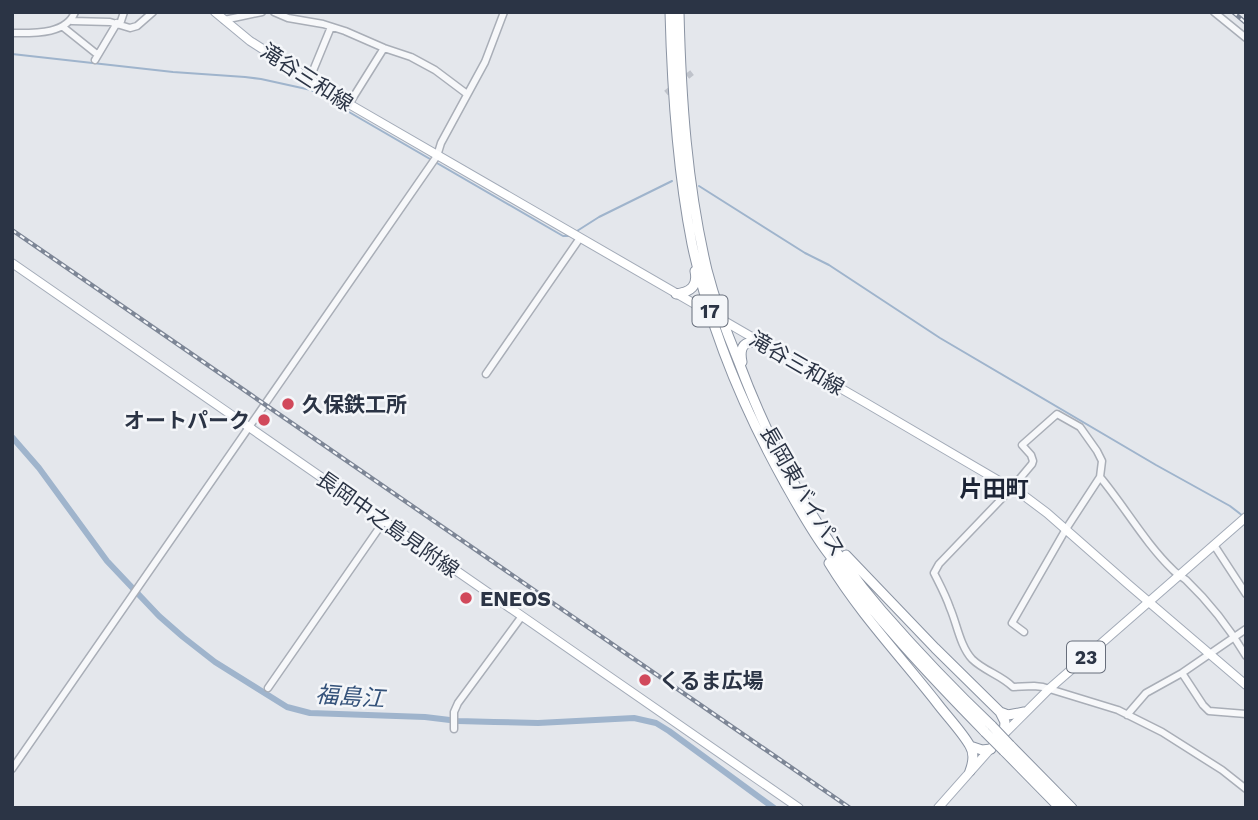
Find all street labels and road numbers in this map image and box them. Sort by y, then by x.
street label: 滝谷三和線 [256,38,358,116]
road number: 17 [692,296,728,326]
street label: 滝谷三和線 [745,326,849,400]
street label: 長岡東バイパス [756,421,850,561]
street label: 長岡中之島見附線 [312,466,464,582]
road number: 23 [1067,642,1105,672]

